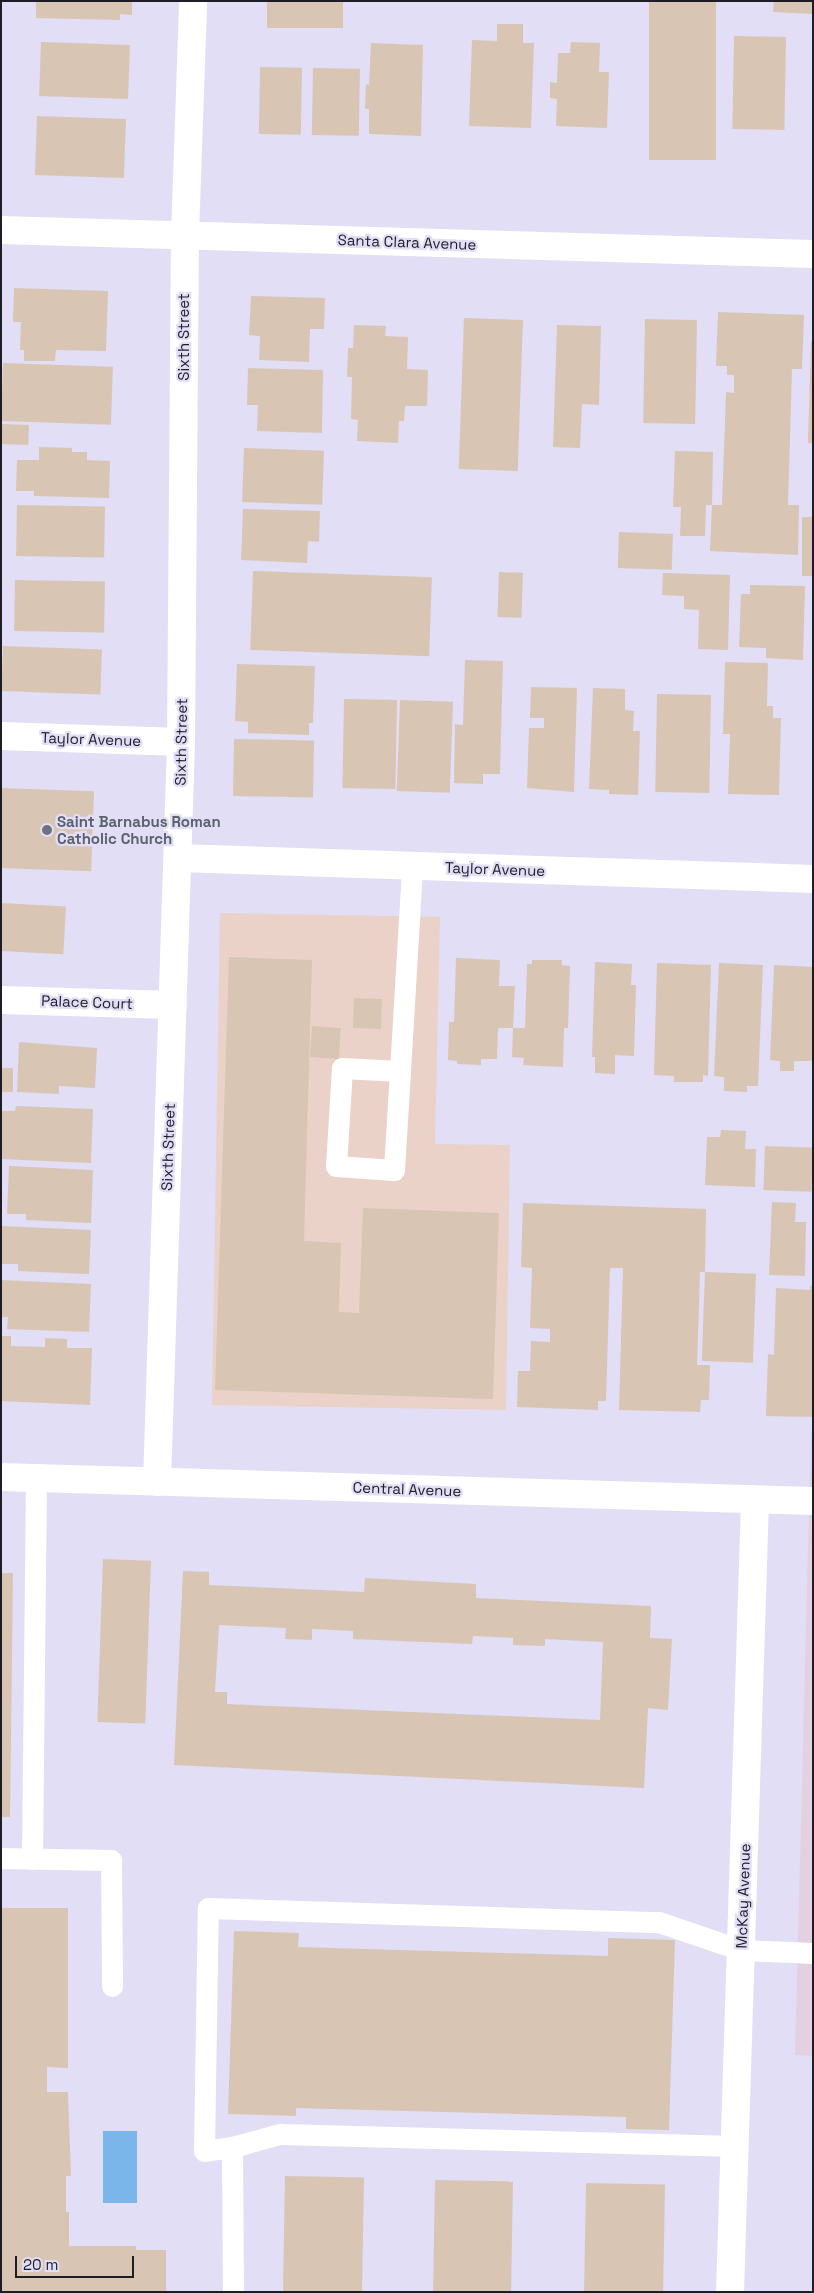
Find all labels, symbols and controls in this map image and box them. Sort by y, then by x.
street label: Santa Clara Avenue [337,231,477,253]
street label: Sixth Street [175,293,193,381]
street label: Sixth Street [171,698,191,786]
street label: Taylor Avenue [40,728,142,750]
place label: Saint Barnabus Roman Catholic Church [57,812,221,847]
marker: Saint Barnabus Roman Catholic Church [41,824,53,836]
street label: Taylor Avenue [444,858,546,880]
street label: Palace Court [41,991,133,1013]
street label: Sixth Street [157,1103,179,1191]
street label: Central Avenue [352,1478,462,1500]
street label: McKay Avenue [732,1843,754,1949]
scale bar [18,2246,136,2278]
text: 20 m [23,2255,58,2274]

